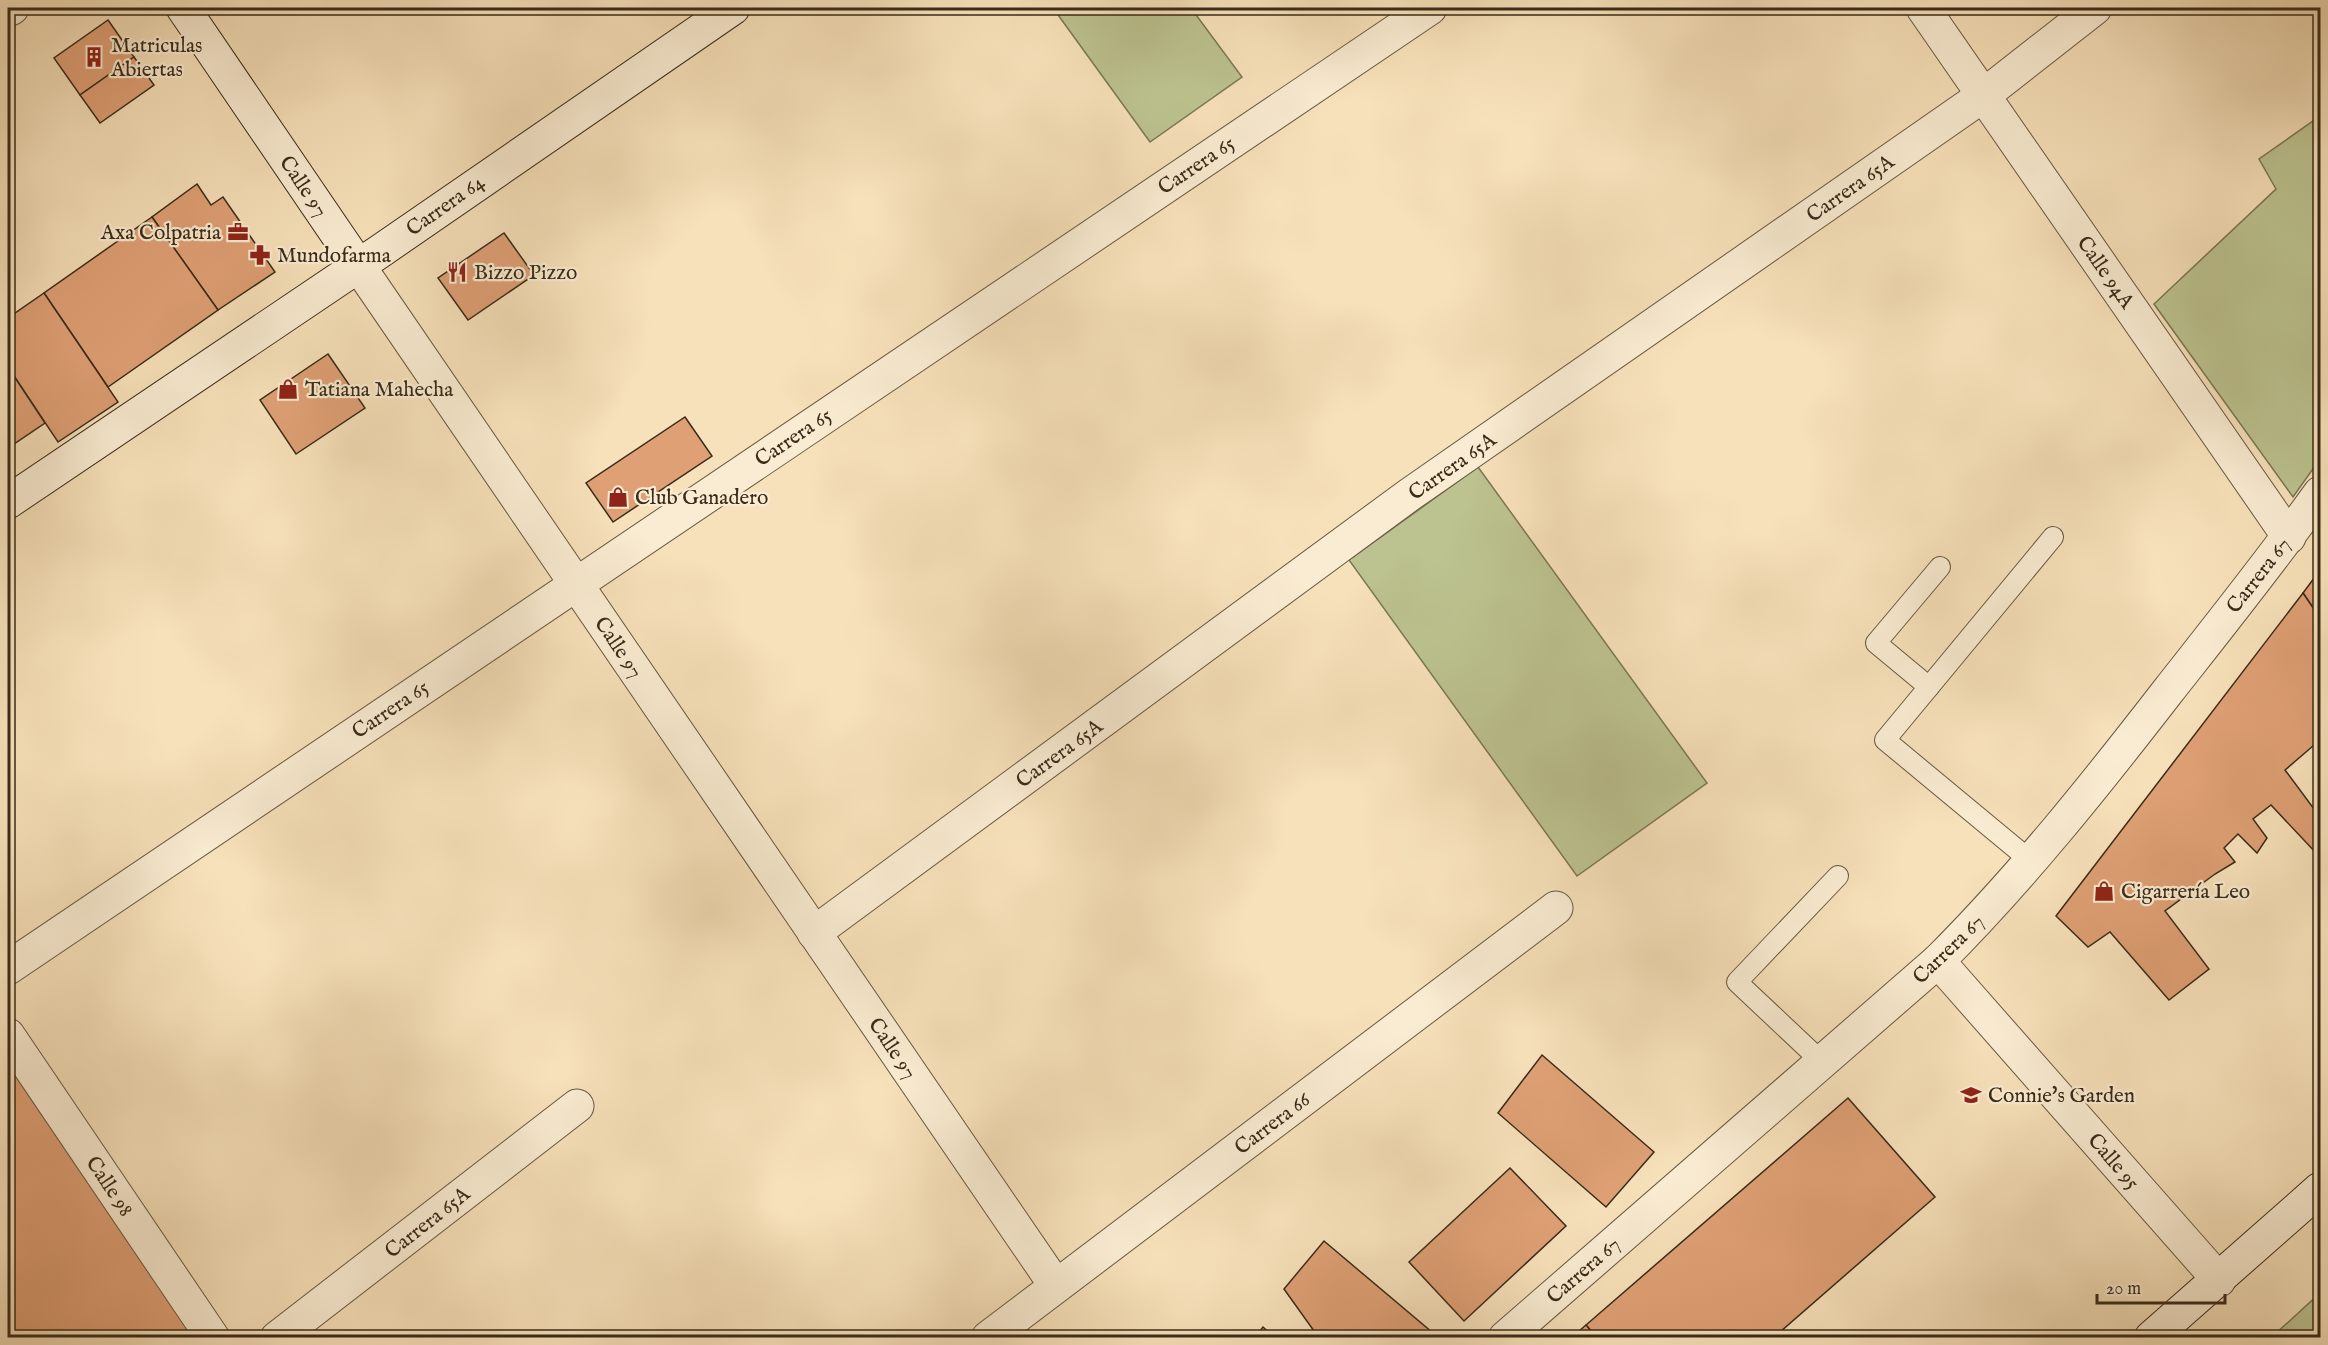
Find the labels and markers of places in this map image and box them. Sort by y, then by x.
place label: Matriculas Abiertas [110,33,202,84]
building icon: Matriculas Abiertas [82,45,106,69]
place label: Axa Colpatria [100,220,222,247]
office icon: Axa Colpatria [226,220,250,244]
pharmacy icon: Mundofarma [248,243,272,267]
place label: Mundofarma [277,243,392,270]
restaurant icon: Bizzo Pizzo [445,260,469,284]
place label: Bizzo Pizzo [474,260,577,287]
shop icon: Tatiana Mahecha [276,377,300,401]
place label: Tatiana Mahecha [305,377,454,404]
shop icon: Club Ganadero [606,485,630,509]
place label: Club Ganadero [635,485,768,512]
shop icon: Cigarrería Leo [2092,879,2116,903]
place label: Cigarrería Leo [2121,879,2250,906]
school or university icon: Connie's Garden [1959,1083,1983,1107]
place label: Connie's Garden [1988,1083,2135,1110]

